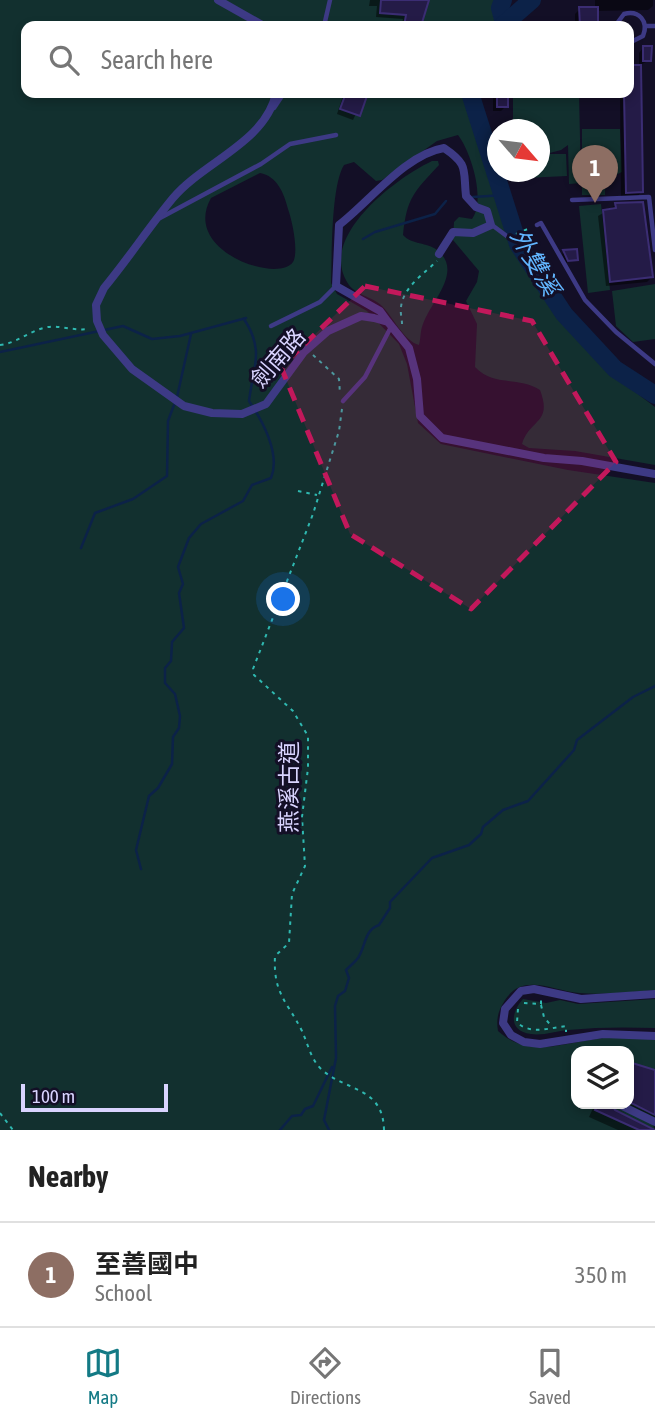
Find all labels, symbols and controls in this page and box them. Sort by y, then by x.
search box [21,21,634,98]
icon: search [45,41,83,79]
text: Search here [101,45,213,75]
north arrow [487,119,550,182]
pin: 1 [572,145,618,203]
water label: 外雙溪 [505,224,566,303]
street label: 劍南路 [246,323,310,393]
your location [266,582,300,616]
street label: 燕溪古道 [276,741,302,833]
map controls [571,1046,634,1109]
button: layers [571,1046,634,1109]
scale bar [21,1081,168,1113]
text: 100 m [32,1085,75,1107]
text: Nearby [28,1159,108,1193]
text: 至善國中 [95,1249,199,1279]
text: 1 [46,1262,56,1288]
text: 350 m [575,1262,627,1288]
text: School [95,1280,152,1306]
tab: Map [84,1344,122,1408]
tab: Directions [290,1344,361,1408]
tab: Saved [529,1344,571,1408]

